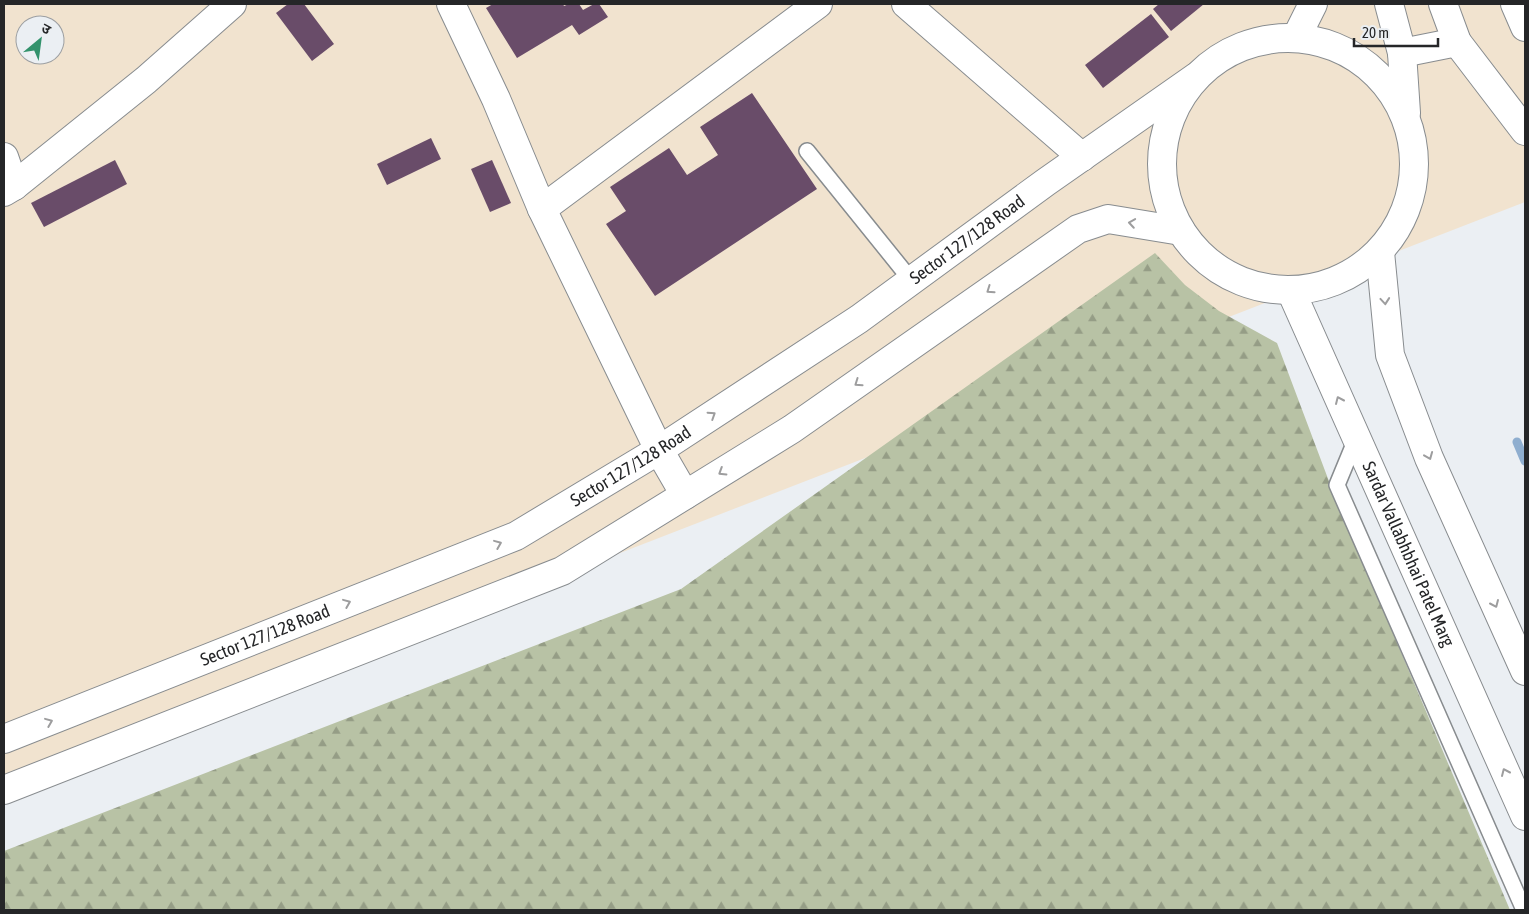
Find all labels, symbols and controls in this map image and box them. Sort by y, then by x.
north arrow [15,15,65,65]
scale bar [1354,15,1438,47]
text: उ [39,20,54,38]
text: 20 m [1362,24,1389,41]
street label: Sector 127/128 Road [905,190,1029,288]
one-way arrow [1128,219,1137,229]
one-way arrow [987,283,996,293]
one-way arrow [1379,297,1390,305]
one-way arrow [854,377,863,386]
one-way arrow [1334,396,1345,405]
one-way arrow [706,412,715,421]
street label: Sector 127/128 Road [567,421,695,511]
one-way arrow [1423,451,1433,460]
street label: Sardar Vallabhbhai Patel Marg [1358,458,1459,650]
one-way arrow [718,466,727,476]
one-way arrow [493,539,502,550]
one-way arrow [342,599,351,610]
one-way arrow [1489,599,1500,608]
street label: Sector 127/128 Road [197,600,333,670]
one-way arrow [44,717,53,728]
one-way arrow [1501,768,1512,777]

